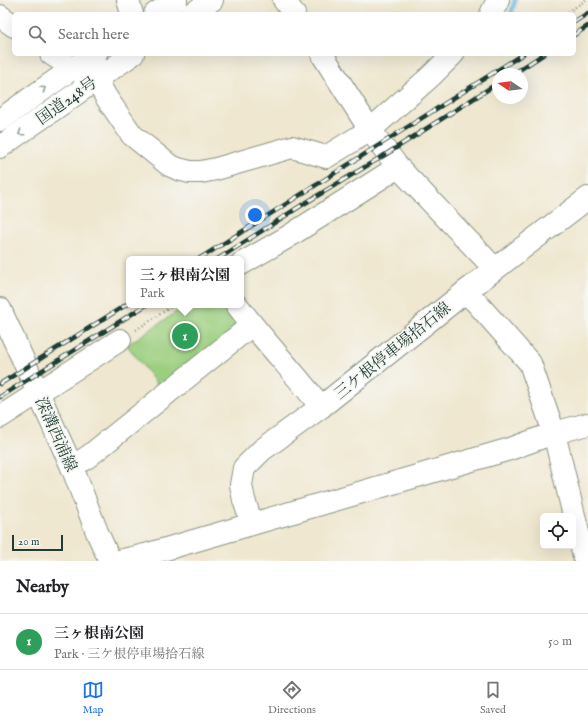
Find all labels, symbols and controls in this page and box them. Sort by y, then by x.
search box [12,12,576,56]
icon: search [26,23,48,45]
text: Search here [58,25,129,44]
north arrow [492,68,528,104]
street label: 国道248号 [33,73,101,130]
one-way arrow [39,87,46,94]
one-way arrow [18,128,25,136]
your location [245,205,265,225]
popup [126,256,244,308]
text: 三ヶ根南公園 [140,266,230,285]
text: Park [140,285,165,302]
street label: 三ケ根停車場拾石線 [331,298,456,405]
pin: 1 [172,321,198,351]
street label: 深溝西浦線 [30,394,81,475]
map controls [540,513,576,549]
button: locate [540,513,576,549]
scale bar [12,533,63,552]
text: 20 m [18,535,39,549]
text: Nearby [16,577,69,598]
text: 三ヶ根南公園 [54,624,144,643]
text: 1 [27,633,31,650]
text: 50 m [548,633,572,650]
text: Park · 三ケ根停車場拾石線 [54,646,204,663]
tab: Map [82,679,104,717]
tab: Directions [268,679,316,717]
tab: Saved [480,679,506,717]

